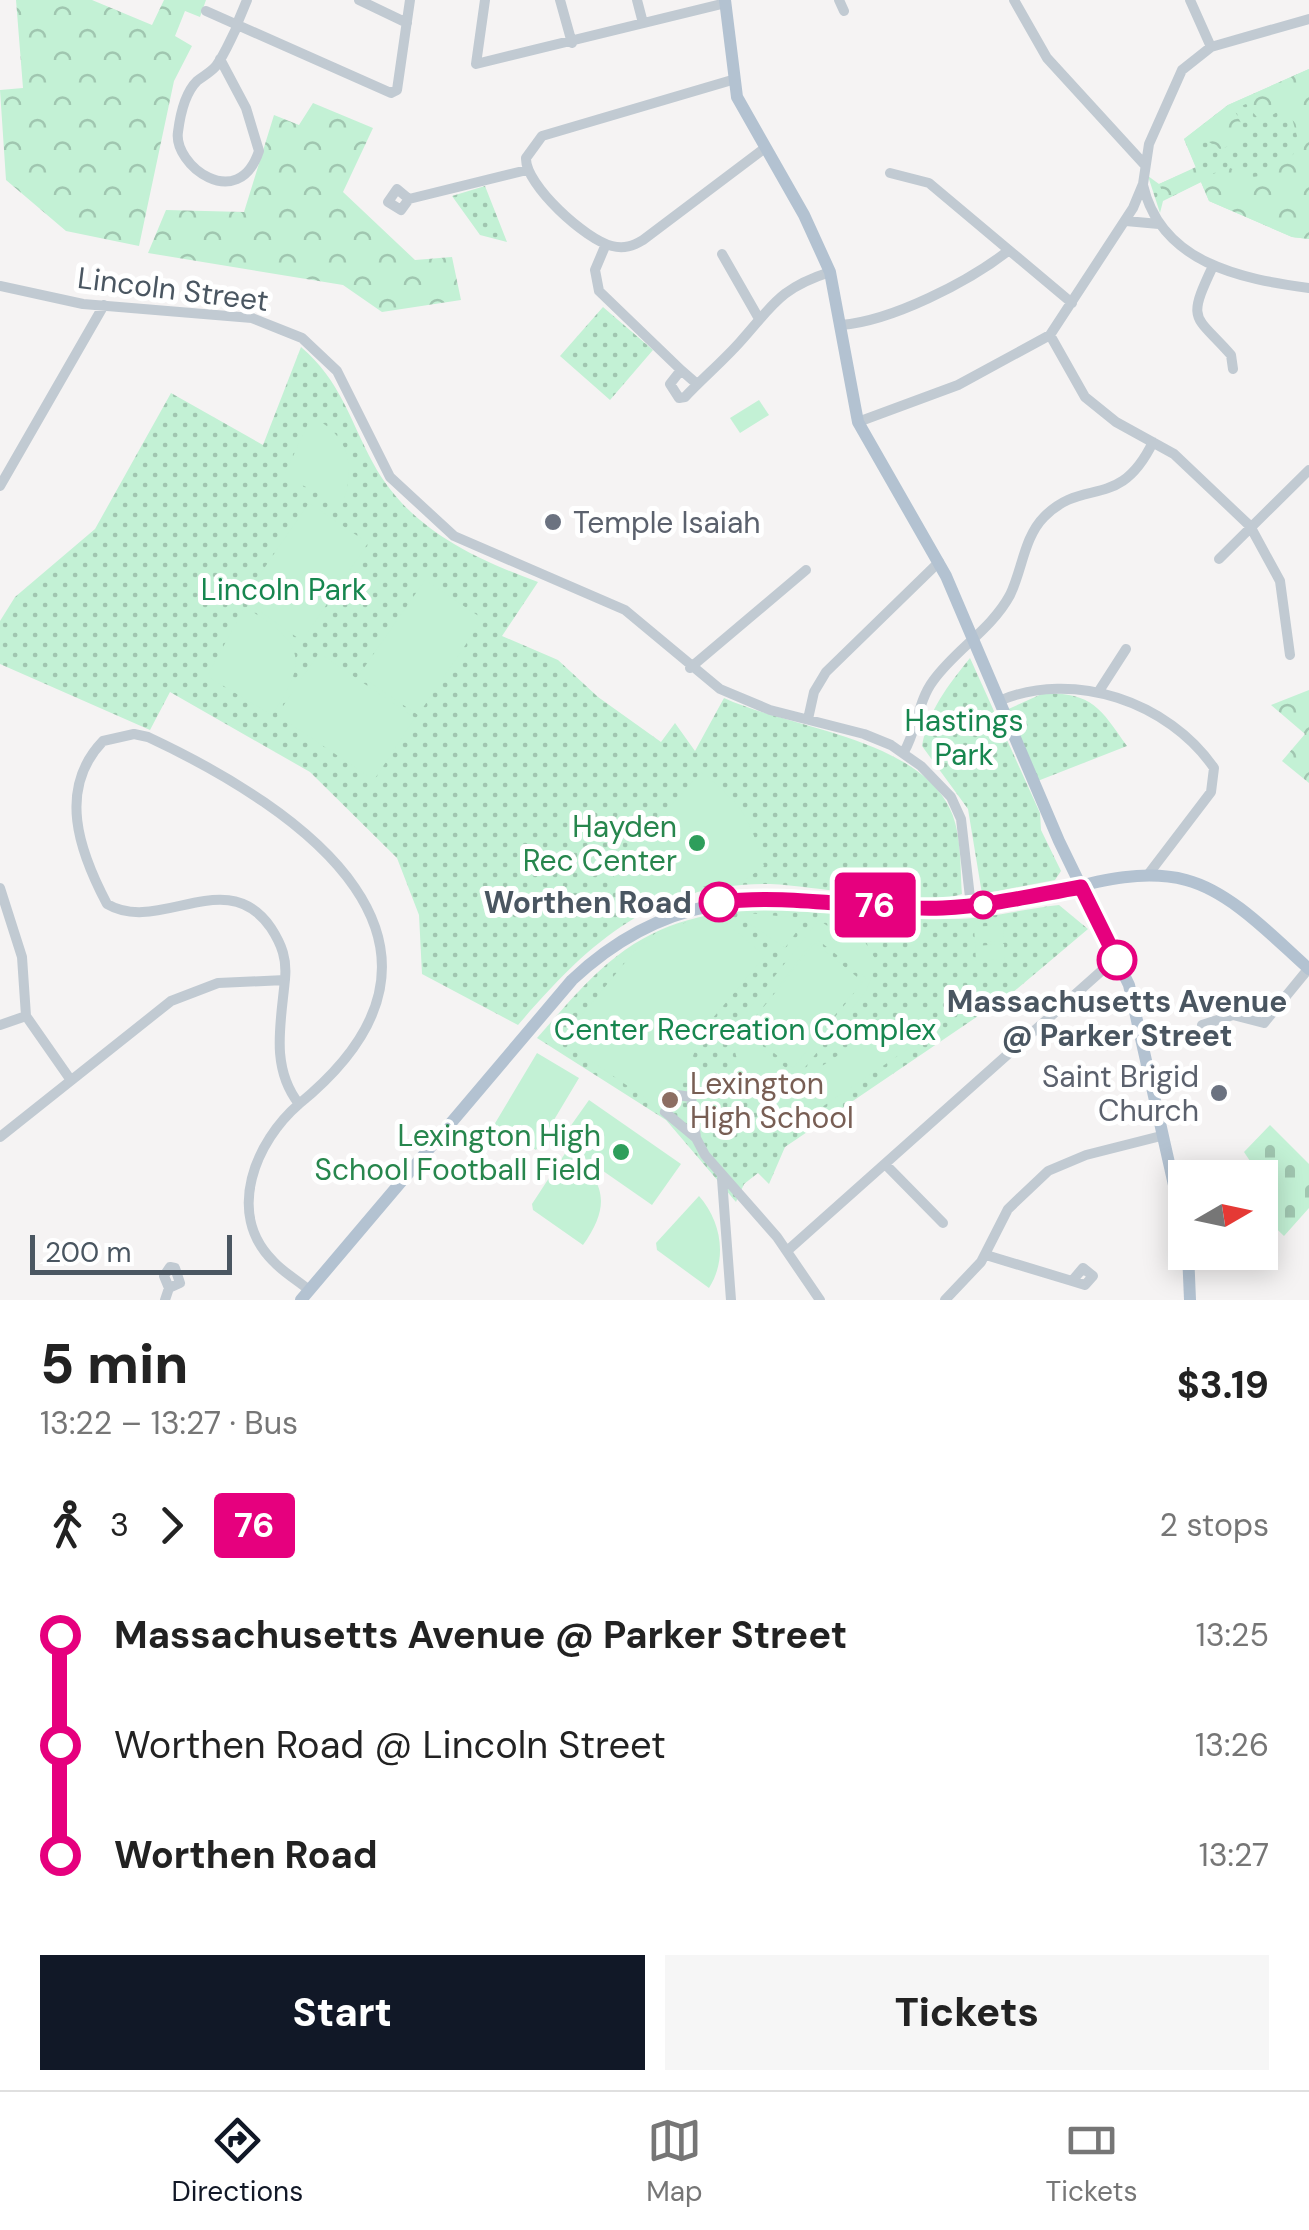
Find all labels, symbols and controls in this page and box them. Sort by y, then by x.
street label: Lincoln Street [75,258,271,320]
place label: Temple Isaiah [573,503,761,542]
marker: Temple Isaiah [542,511,564,533]
park label: Lincoln Park [201,570,367,609]
park label: Hastings Park [904,701,1024,774]
place label: Hayden Rec Center [523,807,677,880]
marker: Hayden Rec Center [686,832,708,854]
line badge: 76 [830,872,920,938]
text: 76 [855,882,895,928]
place label: Worthen Road [484,883,692,922]
marker: Worthen Road [700,883,738,921]
unlabelled marker [970,892,996,918]
marker: Massachusetts Avenue @ Parker Street [1098,941,1136,979]
place label: Massachusetts Avenue @ Parker Street [947,982,1287,1055]
park label: Center Recreation Complex [554,1010,936,1049]
place label: Saint Brigid Church [1042,1057,1199,1130]
place label: Lexington High School [690,1064,854,1137]
marker: Saint Brigid Church [1208,1082,1230,1104]
marker: Lexington High School [659,1089,681,1111]
place label: Lexington High School Football Field [315,1116,601,1189]
marker: Lexington High School Football Field [610,1141,632,1163]
north arrow [1168,1160,1278,1270]
map controls [1168,1160,1278,1270]
scale bar [30,1230,232,1274]
text: 200 m [45,1234,132,1271]
text: 5 min [40,1328,188,1400]
text: $3.19 [1177,1360,1269,1410]
text: 13:22 – 13:27 · Bus [40,1402,298,1444]
icon: walk [40,1498,95,1553]
icon: forward [144,1498,199,1553]
text: 76 [234,1502,275,1548]
text: 3 [110,1504,129,1546]
text: 2 stops [1160,1504,1269,1546]
text: Massachusetts Avenue @ Parker Street [114,1610,847,1660]
text: 13:25 [1196,1614,1269,1656]
text: Worthen Road @ Lincoln Street [114,1720,666,1770]
text: 13:26 [1195,1724,1269,1766]
text: Worthen Road [114,1830,378,1880]
text: 13:27 [1199,1834,1269,1876]
button: Start [40,1955,645,2070]
button: Tickets [665,1955,1269,2070]
tab: Directions [171,2113,303,2210]
tab: Map [646,2113,703,2210]
tab: Tickets [1045,2113,1137,2210]

